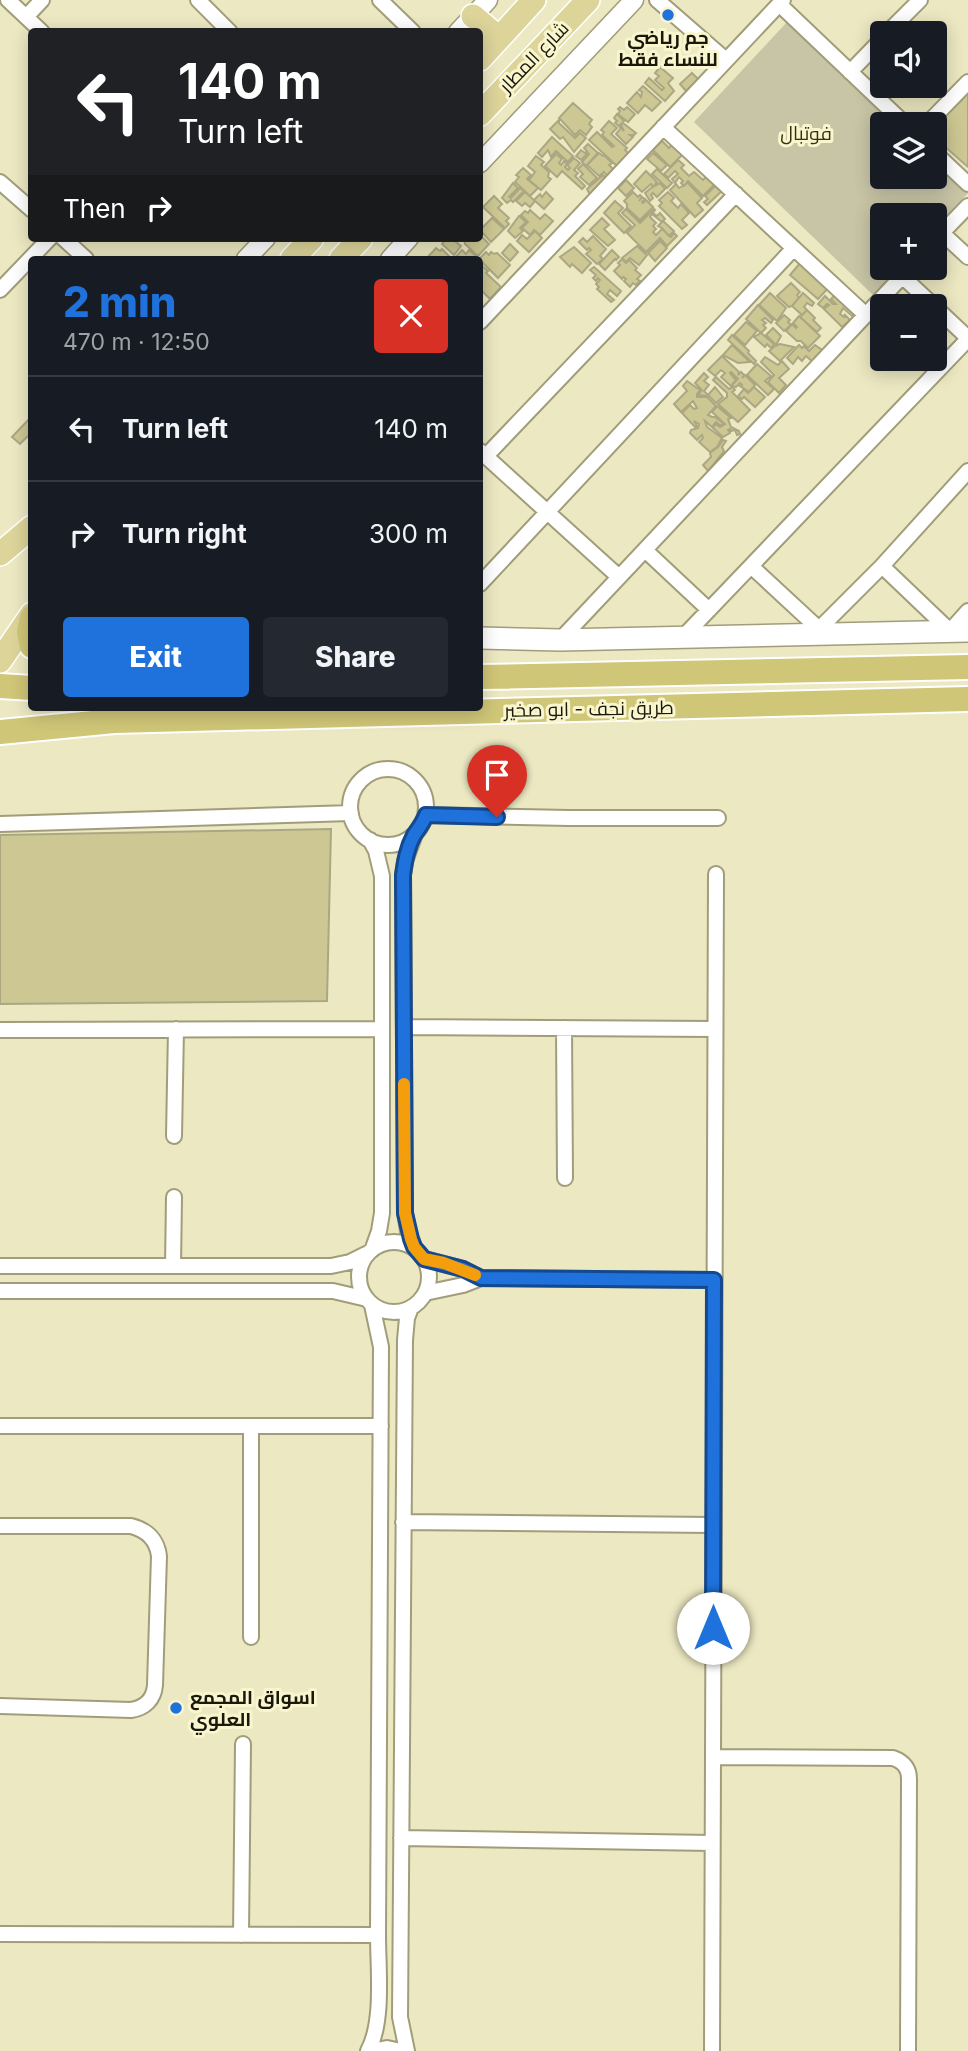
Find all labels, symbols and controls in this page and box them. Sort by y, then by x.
marker: جم رياضي للنساء فقط [660,7,676,23]
street label: شارع المطار [494,17,575,100]
map controls [870,21,947,371]
button: sound [870,21,947,98]
place label: جم رياضي للنساء فقط [618,26,718,71]
text: 140 m [178,52,322,111]
icon: left [63,56,154,147]
text: Turn left [178,112,303,151]
button: layers [870,112,947,189]
park label: فوتبال [780,122,832,145]
icon: right [140,189,178,227]
text: Then [63,193,126,224]
button: + [870,203,947,280]
text: 2 min [63,276,177,327]
button: close [374,279,448,353]
button: − [870,294,947,371]
text: 470 m · 12:50 [63,328,210,356]
icon: left [63,410,101,448]
text: Turn left [122,413,228,444]
text: 140 m [374,413,448,444]
icon: right [63,515,101,553]
text: Turn right [122,518,247,549]
text: 300 m [369,518,448,549]
button: Exit [63,617,249,697]
button: Share [263,617,448,697]
street label: طريق نجف - ابو صخير [503,696,674,723]
pin [467,745,527,817]
icon: arrive [478,756,516,794]
position arrow [676,1591,750,1665]
place label: اسواق المجمع العلوي [190,1686,316,1735]
marker: اسواق المجمع العلوي [168,1700,184,1716]

